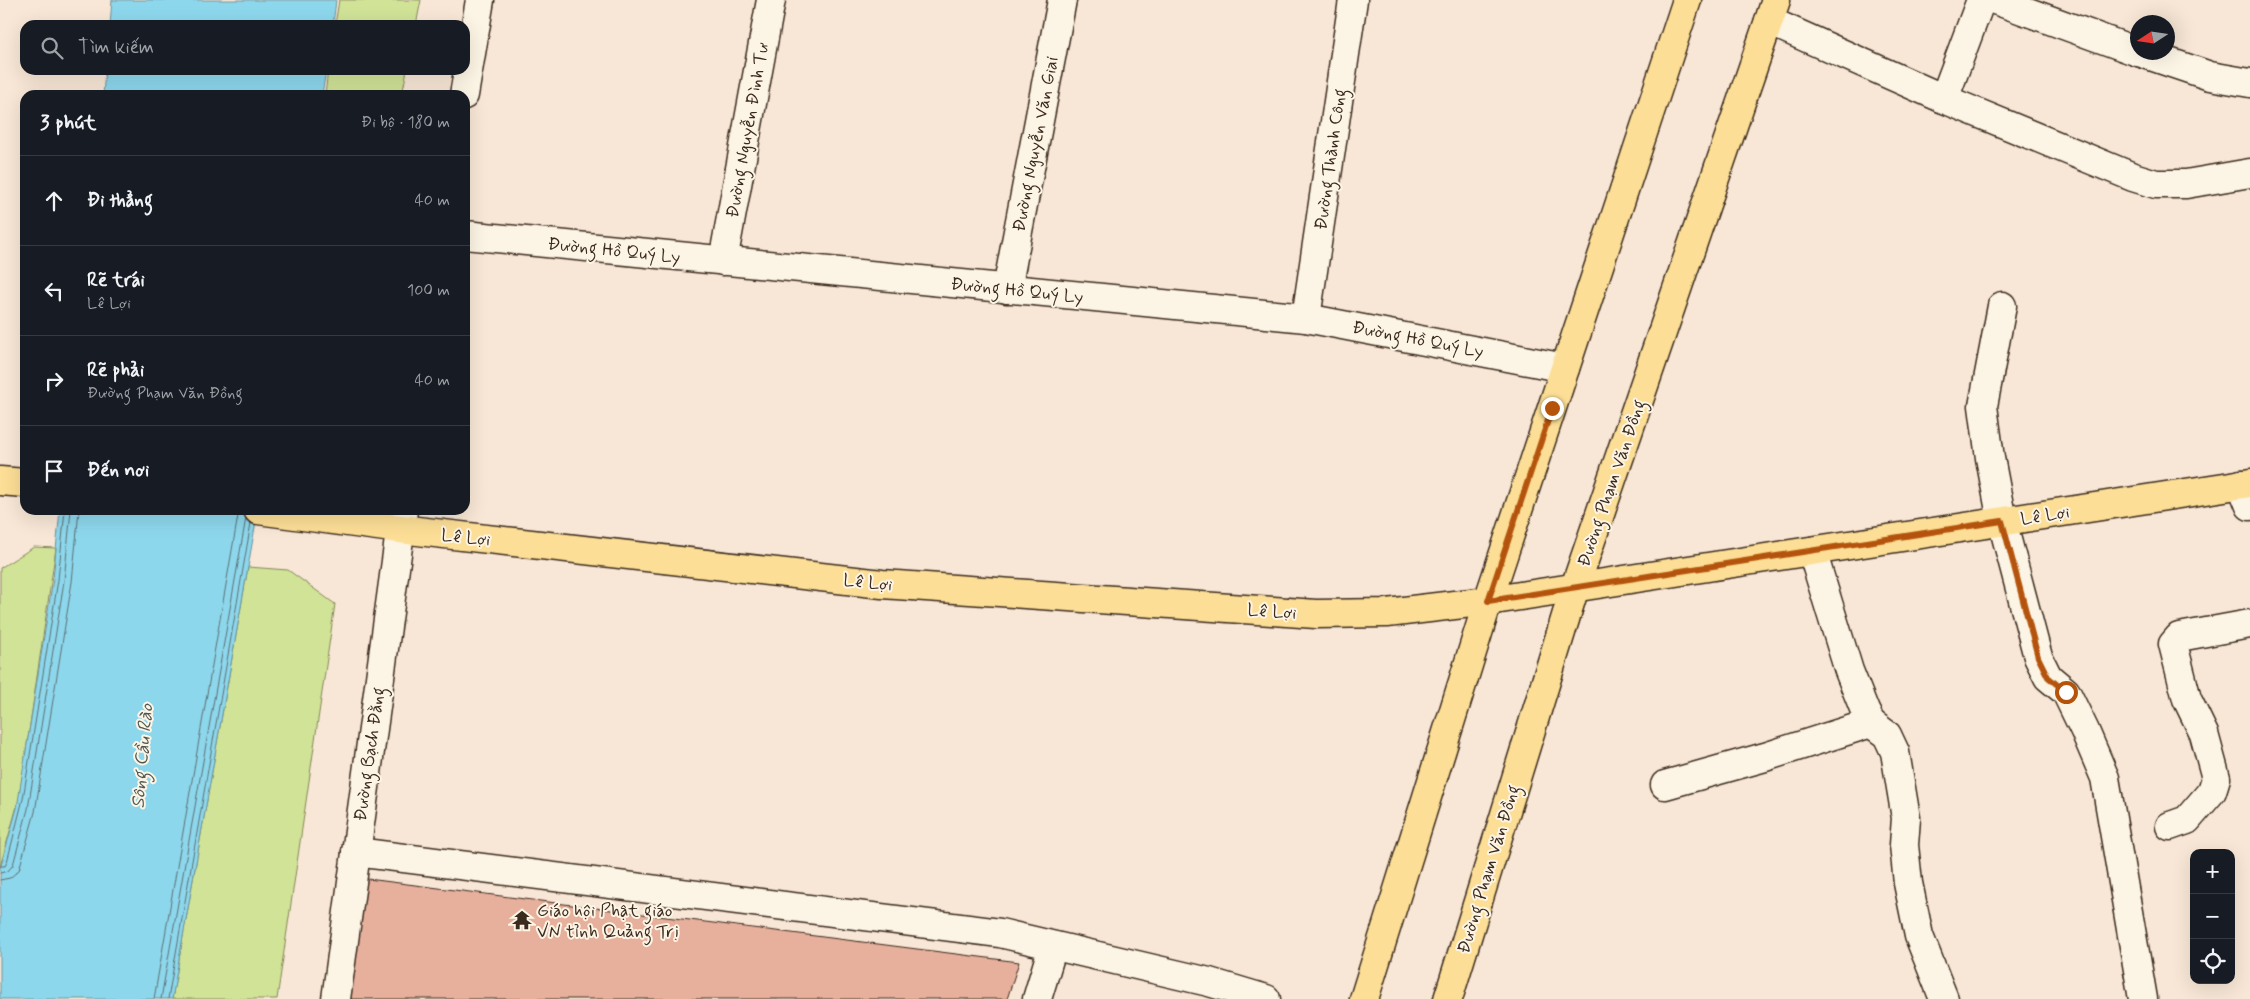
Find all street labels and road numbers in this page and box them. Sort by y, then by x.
street label: Đường Nguyễn Đình Tư [721,41,777,220]
street label: Đường Nguyễn Văn Giai [1007,54,1067,234]
street label: Đường Thành Công [1309,87,1355,232]
street label: Đường Hồ Quý Ly [546,232,681,272]
street label: Đường Hồ Quý Ly [949,272,1084,312]
street label: Đường Hồ Quý Ly [1350,315,1485,366]
street label: Đường Phạm Văn Đồng [1572,397,1654,571]
street label: Lê Lợi [2019,500,2071,532]
street label: Lê Lợi [440,523,492,553]
street label: Lê Lợi [842,568,894,598]
street label: Lê Lợi [1247,598,1297,626]
street label: Đường Bạch Đằng [349,686,393,823]
street label: Đường Phạm Văn Đồng [1452,782,1528,957]

